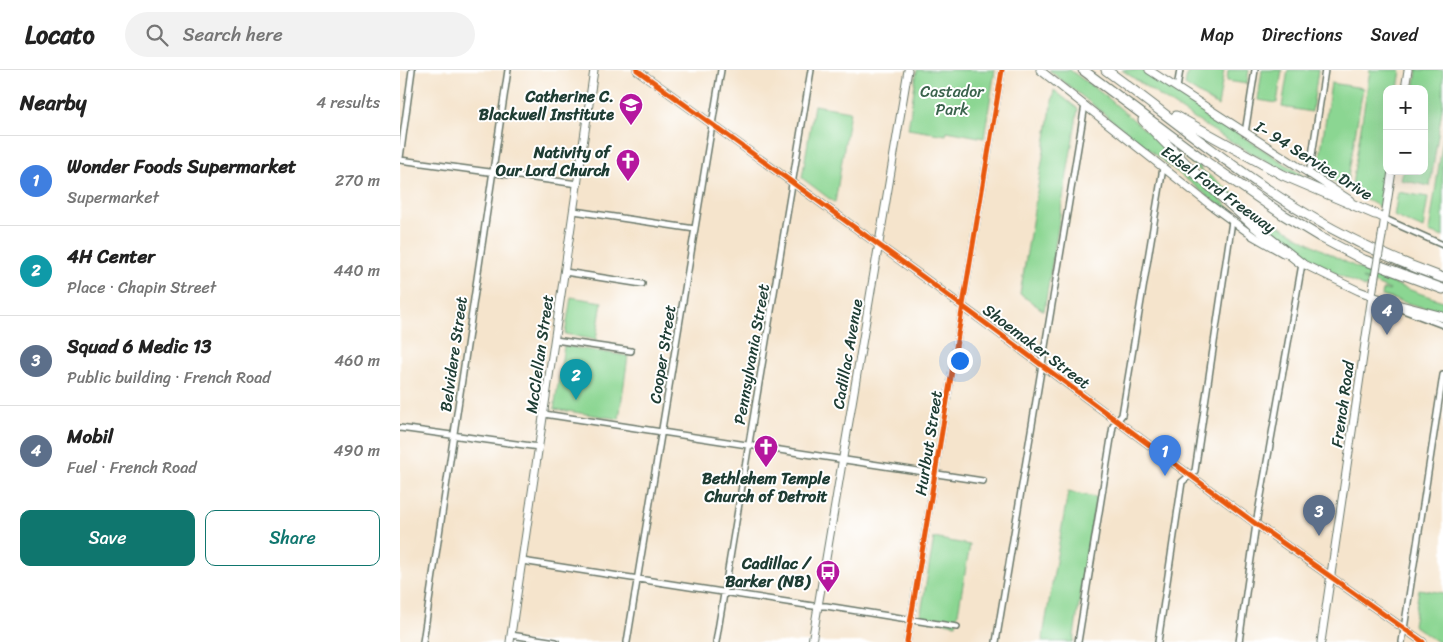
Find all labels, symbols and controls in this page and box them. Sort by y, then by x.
search box [125,12,475,57]
text: Locato [25,14,95,56]
text: Search here [183,18,283,51]
text: Map [1201,19,1234,51]
text: Directions [1262,19,1343,51]
text: Saved [1371,19,1418,51]
icon: search [143,21,171,49]
park label: Castador Park [920,77,985,124]
place label: Catherine C. Blackwell Institute [479,82,614,129]
text: Nearby [20,84,86,122]
map controls [1383,85,1428,175]
button: + [1383,85,1428,130]
text: 4 results [316,88,380,117]
school or university icon: Catherine C. Blackwell Institute [618,92,644,126]
street label: I- 94 Service Drive [1248,112,1379,208]
button: − [1383,130,1428,175]
place label: Nativity of Our Lord Church [495,138,612,185]
street label: Edsel Ford Freeway [1155,138,1283,242]
church icon: Nativity of Our Lord Church [615,148,641,182]
text: Wonder Foods Supermarket [67,150,296,183]
text: 1 [33,166,39,195]
text: 270 m [335,166,380,195]
text: Supermarket [67,183,159,212]
text: 4H Center [67,240,155,273]
text: 2 [31,256,41,285]
text: 440 m [333,256,380,285]
text: Place · Chapin Street [67,273,216,302]
street label: Pennsylvania Street [725,281,778,427]
street label: McClellan Street [517,293,562,415]
street label: Belvidere Street [431,294,476,414]
pin: 4 [1371,294,1403,335]
street label: Cadillac Avenue [824,296,871,411]
street label: Shoemaker Street [976,296,1097,397]
street label: Cooper Street [640,303,685,406]
text: Squad 6 Medic 13 [67,330,212,363]
text: 3 [32,346,40,375]
text: 460 m [334,346,380,375]
your location [947,348,973,374]
street label: French Road [1322,357,1363,449]
pin: 2 [560,359,592,400]
text: Public building · French Road [67,363,271,392]
street label: Hurlbut Street [906,389,951,498]
text: Mobil [67,420,113,453]
church icon: Bethlehem Temple Church of Detroit [753,434,779,468]
pin: 1 [1149,435,1181,476]
text: 4 [31,436,41,465]
text: 490 m [334,436,380,465]
text: Fuel · French Road [67,453,197,482]
place label: Bethlehem Temple Church of Detroit [702,464,831,511]
pin: 3 [1303,495,1335,536]
button: Save [20,510,195,566]
button: Share [205,510,380,566]
place label: Cadillac / Barker (NB) [725,549,812,596]
bus stop icon: Cadillac / Barker (NB) [815,559,841,593]

